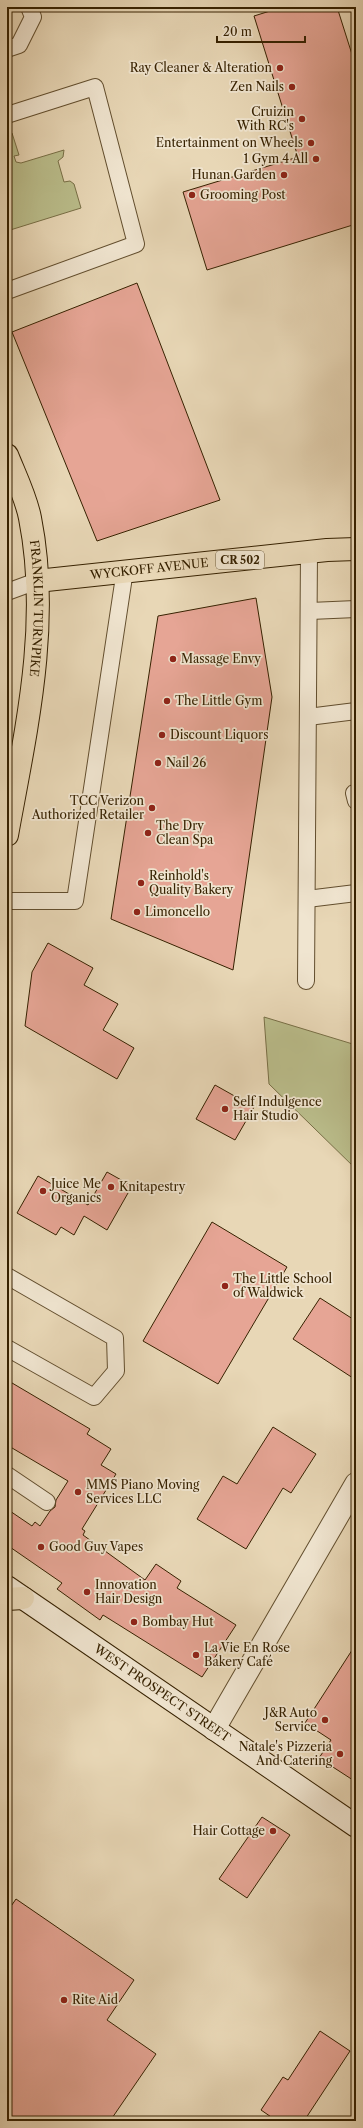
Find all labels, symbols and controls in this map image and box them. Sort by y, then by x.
scale bar [217,18,305,44]
text: 20 m [223,24,252,39]
place label: Ray Cleaner & Alteration [130,60,272,75]
marker: Ray Cleaner & Alteration [275,63,285,73]
place label: Zen Nails [230,79,284,94]
marker: Zen Nails [287,82,297,92]
place label: Cruizin With RC's [236,104,294,133]
marker: Cruizin With RC's [297,114,307,124]
place label: Entertainment on Wheels [156,135,303,150]
marker: Entertainment on Wheels [306,138,316,148]
place label: 1 Gym 4 All [243,151,308,166]
marker: 1 Gym 4 All [311,154,321,164]
place label: Hunan Garden [192,167,276,182]
marker: Hunan Garden [279,170,289,180]
place label: Grooming Post [200,187,286,202]
marker: Grooming Post [187,190,197,200]
street label: FRANKLIN TURNPIKE [27,539,46,677]
road number: CR 502 [216,551,264,569]
street label: WYCKOFF AVENUE [88,555,209,582]
place label: Massage Envy [181,651,261,666]
marker: Massage Envy [168,654,178,664]
place label: The Little Gym [175,693,262,708]
marker: The Little Gym [162,696,172,706]
place label: Discount Liquors [170,727,268,742]
marker: Discount Liquors [157,730,167,740]
place label: Nail 26 [166,755,206,770]
marker: Nail 26 [153,758,163,768]
place label: TCC Verizon Authorized Retailer [31,793,144,822]
marker: TCC Verizon Authorized Retailer [147,803,157,813]
place label: The Dry Clean Spa [156,818,214,847]
marker: The Dry Clean Spa [143,828,153,838]
place label: Reinhold's Quality Bakery [149,868,234,897]
marker: Reinhold's Quality Bakery [136,878,146,888]
place label: Limoncello [145,904,210,919]
marker: Limoncello [132,907,142,917]
place label: Self Indulgence Hair Studio [233,1094,322,1123]
marker: Self Indulgence Hair Studio [220,1104,230,1114]
place label: Juice Me Organics [49,1176,101,1205]
place label: Knitapestry [119,1179,186,1194]
marker: Knitapestry [106,1182,116,1192]
marker: Juice Me Organics [38,1186,48,1196]
place label: The Little School of Waldwick [233,1271,333,1300]
marker: The Little School of Waldwick [220,1281,230,1291]
place label: MMS Piano Moving Services LLC [86,1477,200,1506]
marker: MMS Piano Moving Services LLC [73,1487,83,1497]
place label: Good Guy Vapes [49,1539,143,1554]
marker: Good Guy Vapes [36,1542,46,1552]
place label: Innovation Hair Design [95,1577,163,1606]
marker: Innovation Hair Design [82,1587,92,1597]
place label: Bombay Hut [142,1614,214,1629]
marker: Bombay Hut [129,1617,139,1627]
street label: WEST PROSPECT STREET [90,1640,233,1745]
place label: La Vie En Rose Bakery Café [204,1640,290,1669]
marker: La Vie En Rose Bakery Café [191,1650,201,1660]
place label: J&R Auto Service [262,1705,317,1734]
marker: J&R Auto Service [320,1715,330,1725]
place label: Natale's Pizzeria And Catering [239,1739,333,1768]
marker: Natale's Pizzeria And Catering [335,1749,345,1759]
place label: Hair Cottage [192,1823,265,1838]
marker: Hair Cottage [268,1826,278,1836]
place label: Rite Aid [72,1992,119,2007]
marker: Rite Aid [59,1995,69,2005]

